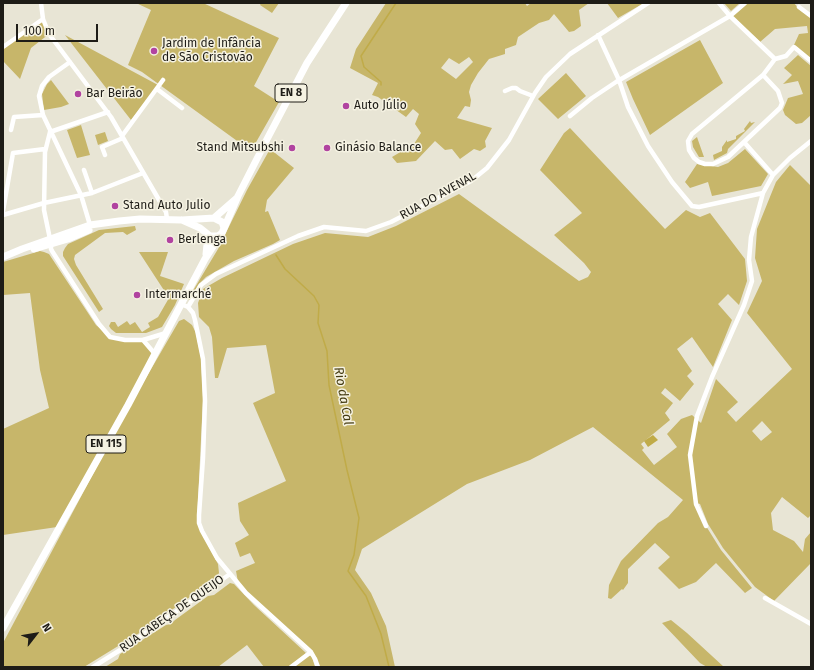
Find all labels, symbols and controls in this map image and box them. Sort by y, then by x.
scale bar [18,16,100,42]
text: 100 m [23,24,55,38]
place label: Jardim de Infância de São Cristovão [162,37,261,65]
marker: Jardim de Infância de São Cristovão [149,46,159,56]
road number: EN 8 [275,84,307,102]
place label: Bar Beirão [86,87,143,101]
marker: Bar Beirão [73,89,83,99]
place label: Auto Júlio [354,99,407,113]
marker: Auto Júlio [341,101,351,111]
place label: Stand Mitsubshi [197,141,284,155]
place label: Ginásio Balance [335,141,421,155]
marker: Stand Mitsubshi [287,143,297,153]
marker: Ginásio Balance [322,143,332,153]
street label: RUA DO AVENAL [397,169,479,223]
place label: Stand Auto Julio [123,199,210,213]
marker: Stand Auto Julio [110,201,120,211]
place label: Berlenga [178,233,226,247]
marker: Berlenga [165,235,175,245]
place label: Intermarché [145,288,211,302]
marker: Intermarché [132,290,142,300]
water label: Rio da Cal [330,366,356,426]
road number: EN 115 [86,435,126,453]
street label: RUA CABEÇA DE QUEIJO [117,572,227,656]
north arrow [16,614,56,654]
text: N [39,621,54,634]

